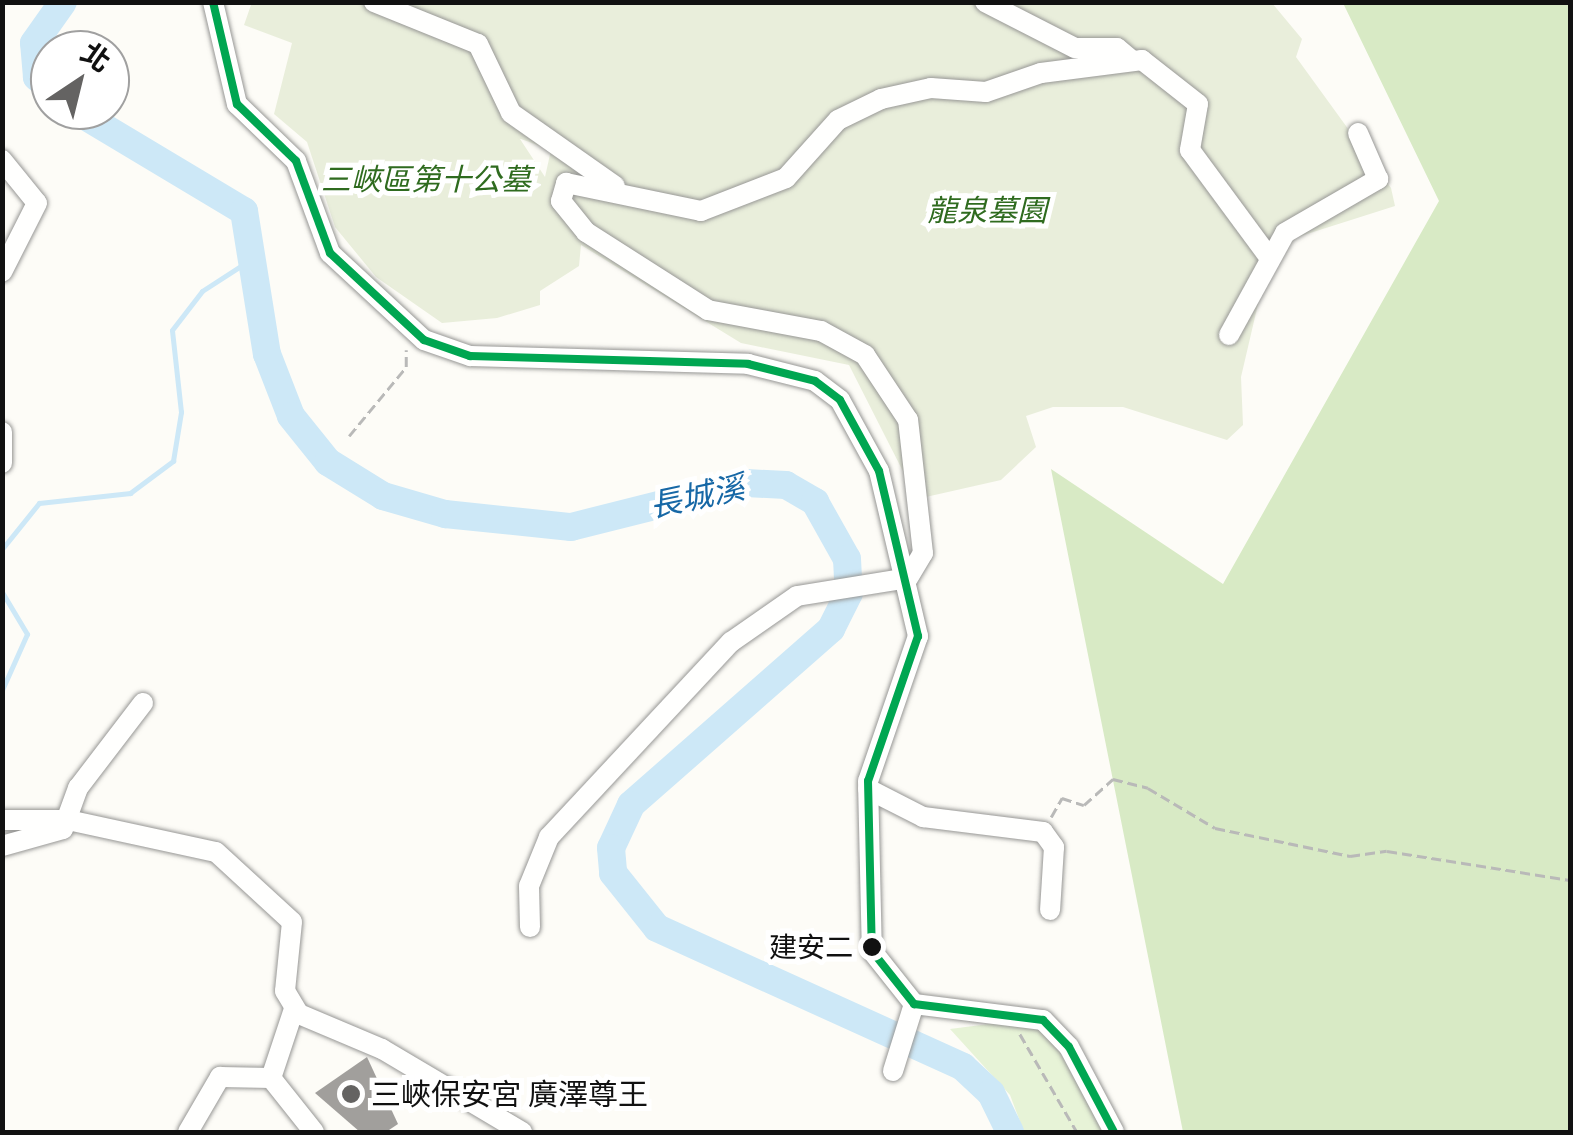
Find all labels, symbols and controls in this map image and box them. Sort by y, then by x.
north arrow [30,30,130,130]
text: 北 [74,34,118,80]
park label: 三峽區第十公墓 [321,161,531,197]
park label: 龍泉墓園 [927,192,1047,228]
water label: 長城溪 [646,468,748,526]
place label: 建安二 [769,930,853,964]
marker: 建安二 [862,937,882,957]
place label: 三峽保安宮 廣澤尊王 [371,1076,648,1112]
marker: 三峽保安宮 廣澤尊王 [340,1083,362,1105]

